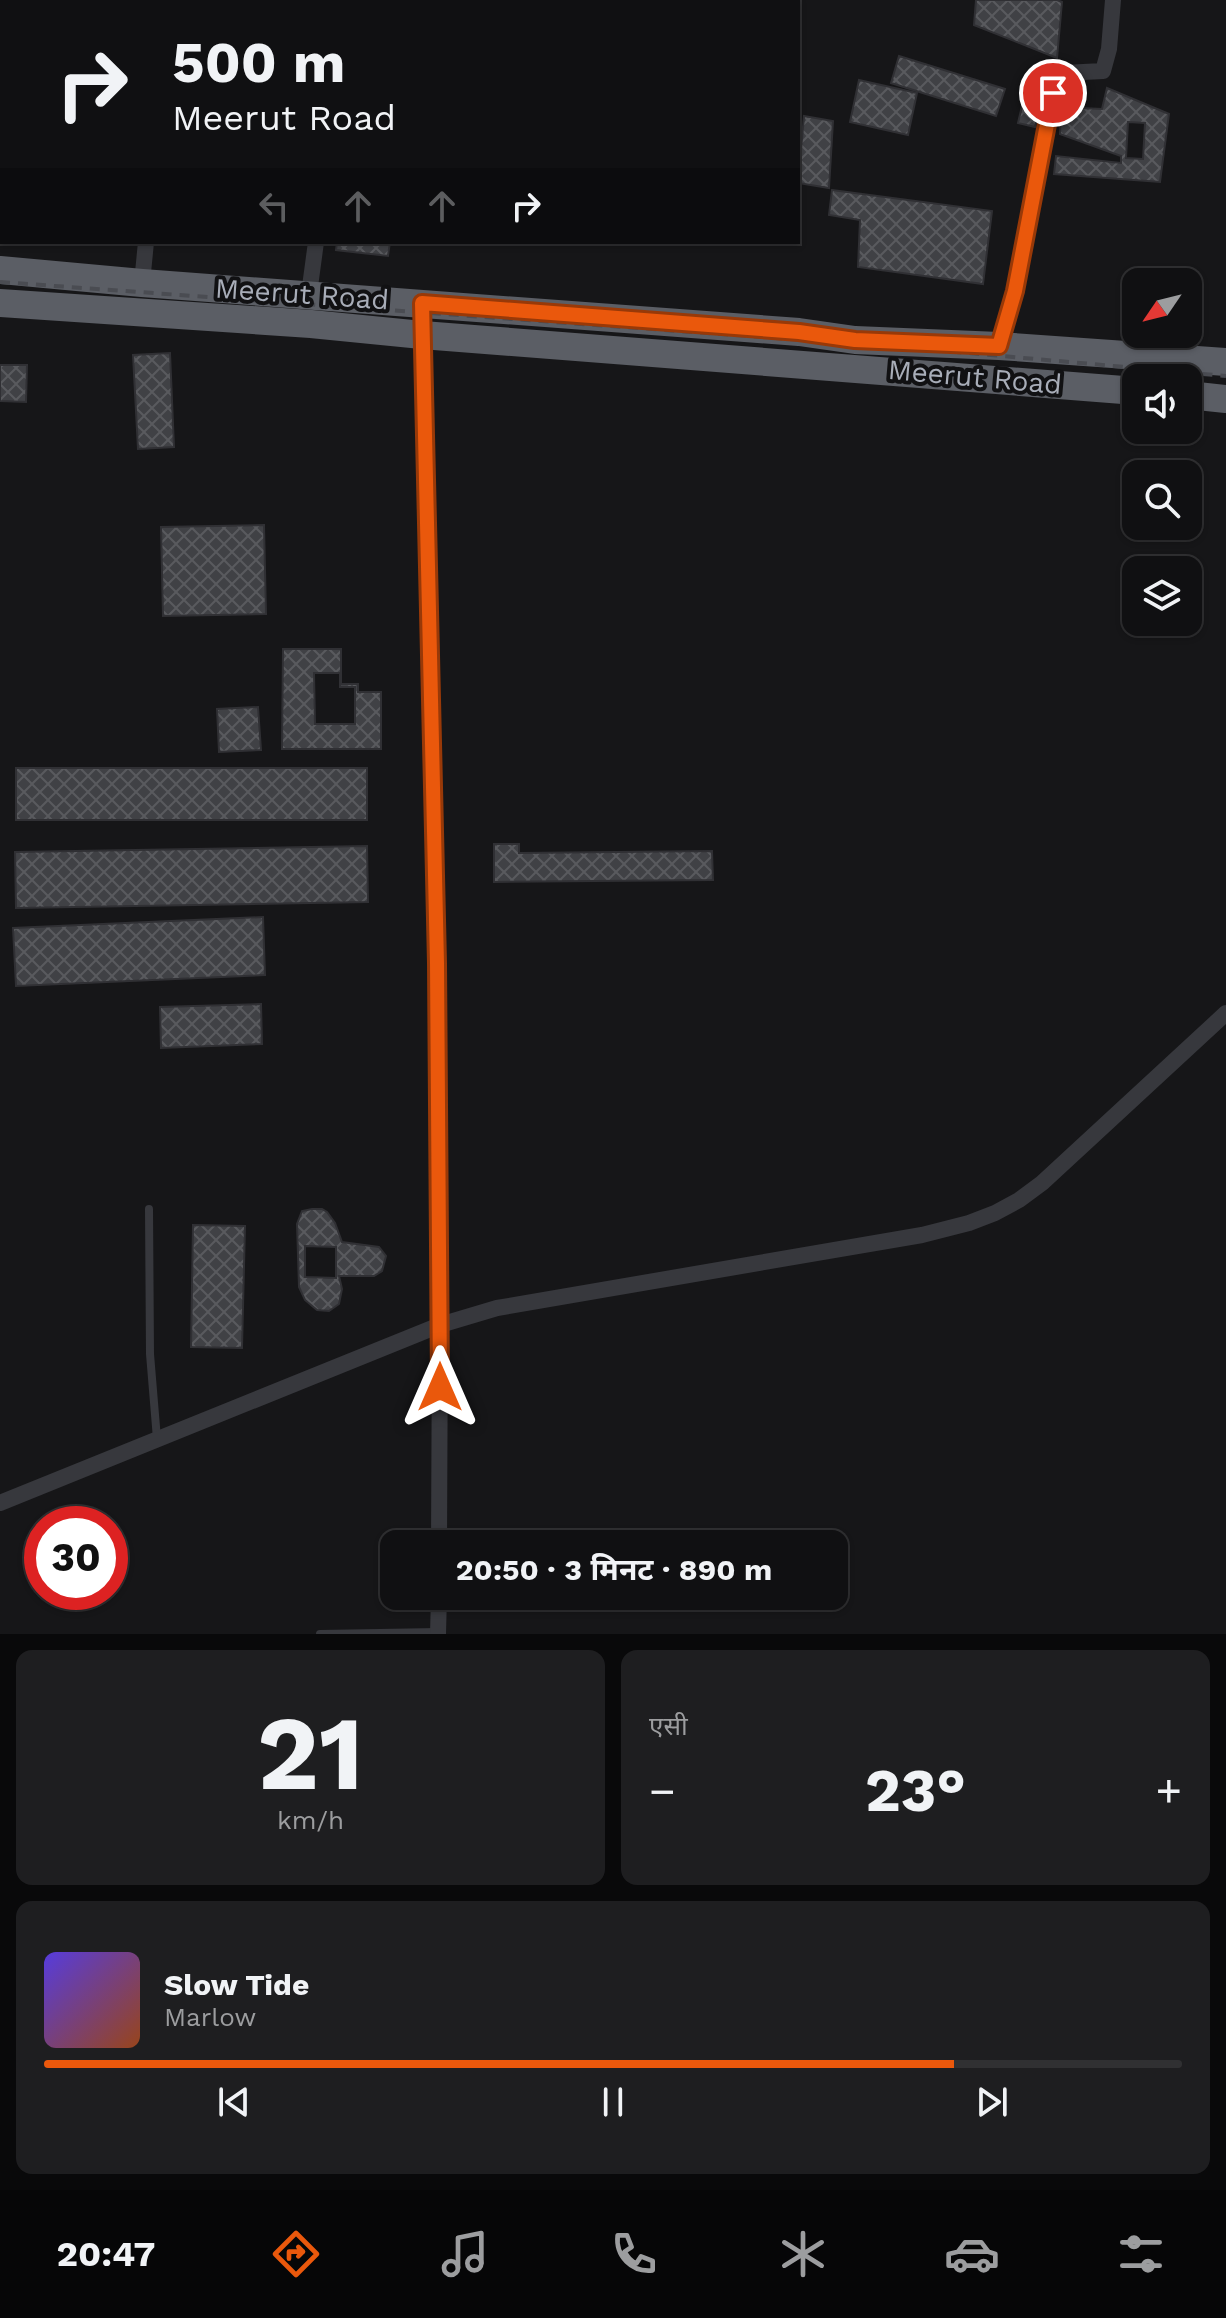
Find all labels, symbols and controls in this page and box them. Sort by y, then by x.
text: 500 m [172,30,346,96]
icon: right [40,32,144,136]
pin [1019,59,1087,127]
icon: arrive [1031,71,1075,115]
text: Meerut Road [172,97,396,139]
icon: left [252,184,296,228]
icon: ahead [336,184,380,228]
icon: ahead [420,184,464,228]
icon: right [504,184,548,228]
north arrow [1122,268,1202,348]
map controls [1122,268,1202,636]
street label: Meerut Road [214,271,390,317]
street label: Meerut Road [887,353,1063,401]
button: sound [1122,364,1202,444]
button: search [1122,460,1202,540]
button: layers [1122,556,1202,636]
position arrow [398,1345,482,1429]
speed limit sign: 30 [24,1506,128,1610]
text: 20:50 · 3 मिनट · 890 m [456,1552,772,1587]
text: 21 [257,1692,364,1814]
text: एसी [649,1711,688,1741]
text: 23° [865,1755,966,1826]
text: − [649,1765,676,1817]
text: + [1155,1765,1182,1817]
text: km/h [277,1805,344,1835]
text: Slow Tide [164,1967,309,2002]
text: Marlow [164,2002,256,2032]
icon: previous [212,2080,256,2124]
icon: pause [591,2080,635,2124]
icon: next [970,2080,1014,2124]
icon: directions [268,2226,324,2282]
icon: music [437,2226,493,2282]
icon: phone [606,2226,662,2282]
icon: climate [775,2226,831,2282]
icon: car [944,2226,1000,2282]
icon: filters [1113,2226,1169,2282]
text: 20:47 [57,2233,155,2275]

